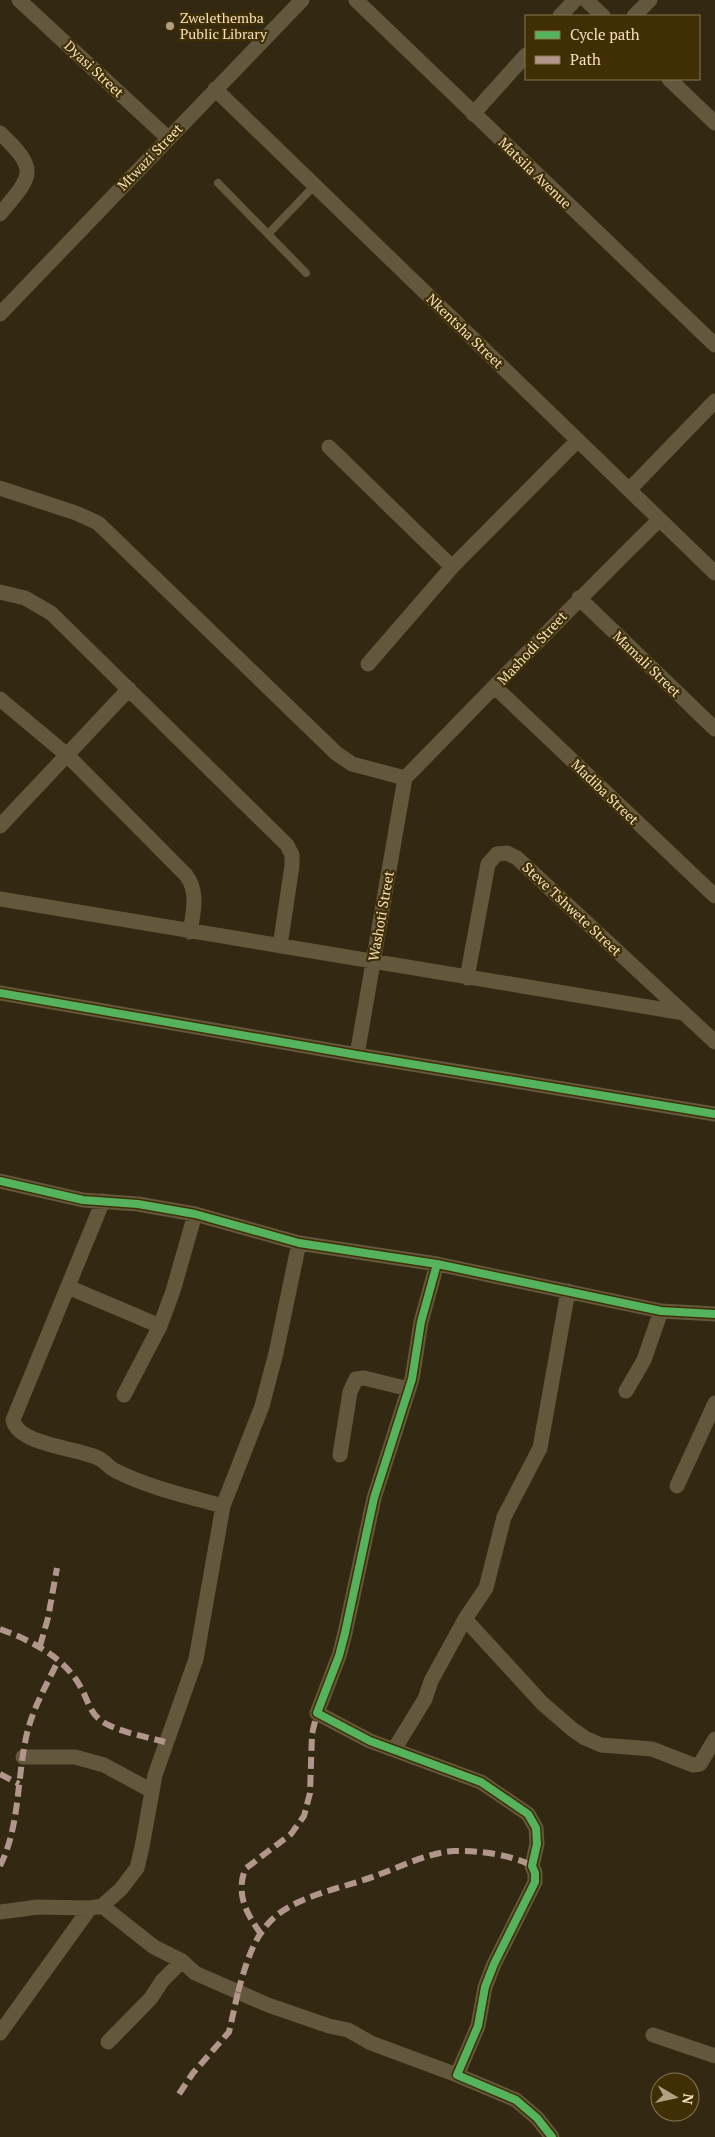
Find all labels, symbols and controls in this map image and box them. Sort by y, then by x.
place label: Zwelethemba Public Library [180,8,268,43]
legend [525,15,700,80]
marker: Zwelethemba Public Library [164,20,176,32]
text: Cycle path [570,24,640,44]
street label: Dyasi Street [60,36,129,102]
text: Path [570,49,601,69]
street label: Mtwazi Street [113,118,187,194]
street label: Matsila Avenue [495,133,576,212]
street label: Nkentsha Street [423,289,508,373]
street label: Mashodi Street [493,606,571,689]
street label: Mamali Street [609,626,686,701]
street label: Madiba Street [568,755,644,829]
street label: Steve Tshwete Street [519,858,627,960]
street label: Washoti Street [363,869,398,963]
north arrow [650,2072,700,2122]
text: N [678,2092,699,2106]

